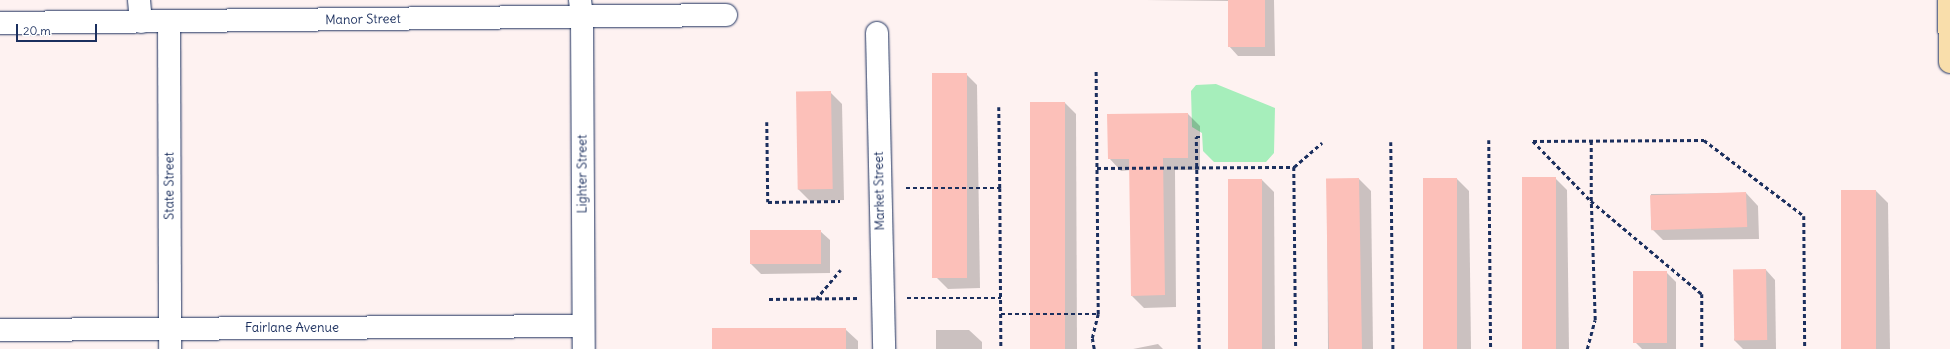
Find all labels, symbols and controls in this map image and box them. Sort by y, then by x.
street label: Manor Street [325,12,401,28]
scale bar [18,16,99,42]
text: 20 m [23,23,51,38]
street label: Lighter Street [575,135,591,213]
street label: Market Street [872,151,888,231]
street label: State Street [162,152,178,220]
street label: Fairlane Avenue [245,320,339,336]

